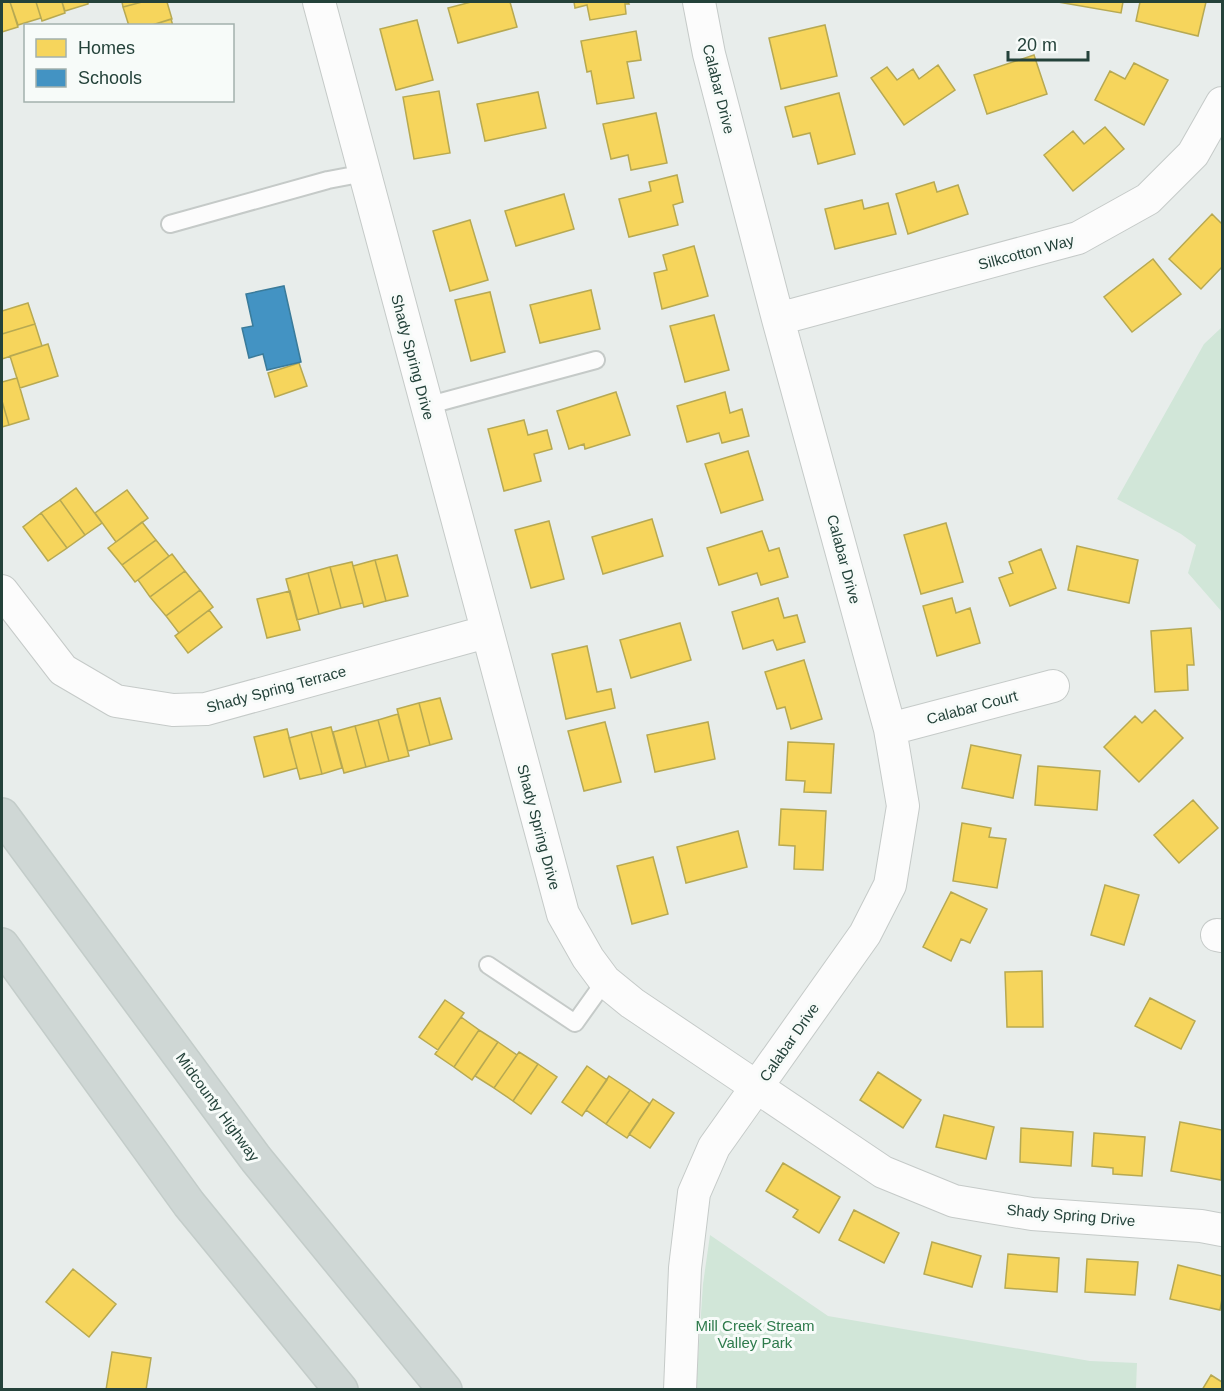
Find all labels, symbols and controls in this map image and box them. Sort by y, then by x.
legend [24,24,234,102]
scale bar [1008,24,1088,62]
text: 20 m [1017,35,1057,55]
text: Homes [78,38,135,58]
street label: Calabar Drive [700,42,738,136]
text: Schools [78,68,142,88]
street label: Silkcotton Way [976,231,1076,273]
street label: Shady Spring Drive [388,292,438,422]
street label: Calabar Drive [824,513,864,605]
street label: Shady Spring Terrace [204,662,348,716]
street label: Calabar Court [925,686,1020,727]
street label: Shady Spring Drive [514,762,564,892]
street label: Calabar Drive [756,1000,822,1084]
street label: Midcounty Highway [173,1049,263,1165]
street label: Shady Spring Drive [1006,1201,1136,1229]
park label: Mill Creek Stream Valley Park [695,1317,815,1351]

